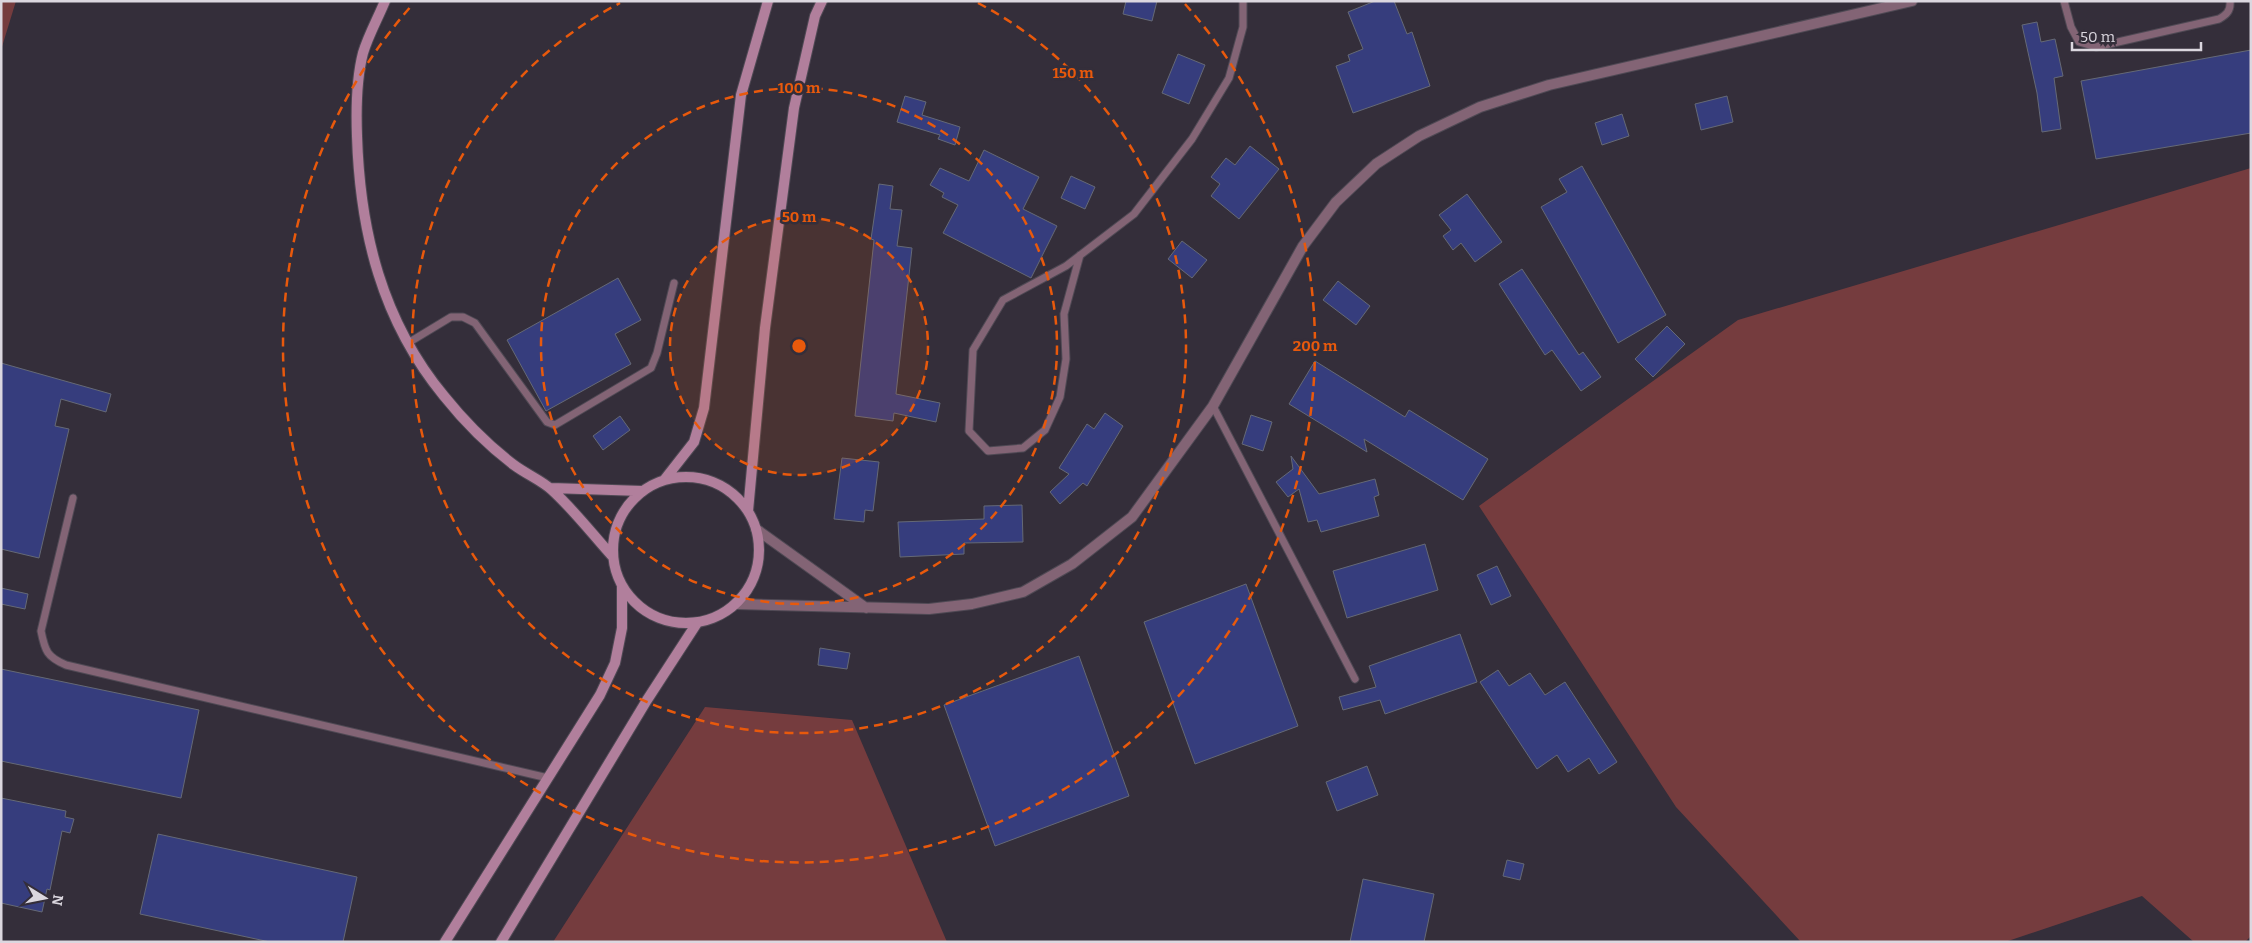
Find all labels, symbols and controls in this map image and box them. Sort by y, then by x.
scale bar [2072,20,2201,52]
text: 50 m [2080,28,2116,46]
text: 150 m [1052,64,1094,82]
text: 100 m [778,79,821,97]
text: 50 m [782,208,817,226]
centre of rings [790,337,808,355]
text: 200 m [1293,337,1338,355]
north arrow [20,873,70,923]
text: N [48,893,67,907]

